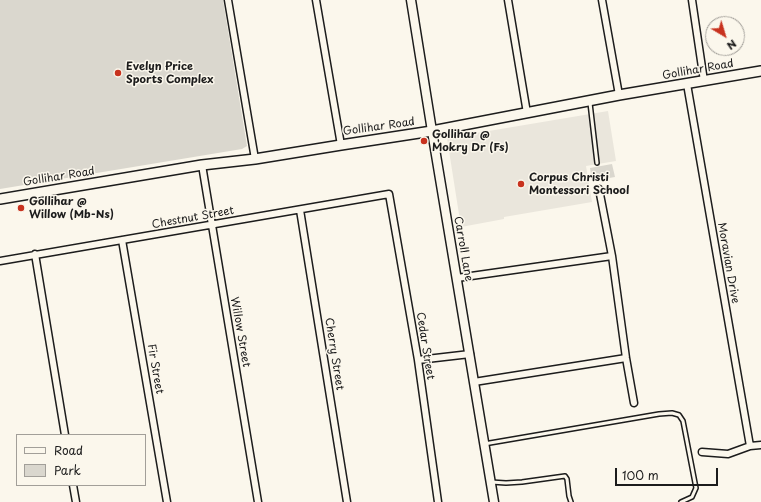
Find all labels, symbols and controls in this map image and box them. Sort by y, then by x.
north arrow [705,16,745,56]
text: N [723,36,741,54]
street label: Gollihar Road [661,57,735,83]
place label: Evelyn Price Sports Complex [126,60,213,86]
marker: Evelyn Price Sports Complex [113,68,123,78]
street label: Gollihar Road [342,115,416,139]
place label: Gollihar @ Mokry Dr (Fs) [432,128,509,154]
marker: Gollihar @ Mokry Dr (Fs) [419,136,429,146]
street label: Gollihar Road [22,165,96,189]
place label: Corpus Christi Montessori School [529,171,629,197]
marker: Corpus Christi Montessori School [516,179,526,189]
place label: Gollihar @ Willow (Mb-Ns) [29,195,114,221]
marker: Gollihar @ Willow (Mb-Ns) [16,203,26,213]
street label: Chestnut Street [151,204,235,232]
street label: Carroll Lane [451,215,475,283]
street label: Moravian Drive [714,221,742,305]
street label: Willow Street [227,296,253,368]
street label: Cedar Street [413,311,437,381]
street label: Cherry Street [322,317,346,391]
street label: Fir Street [144,343,166,395]
legend [16,434,146,486]
text: Road [54,441,83,459]
scale bar [617,460,720,486]
text: Park [54,461,81,479]
text: 100 m [622,466,659,484]

